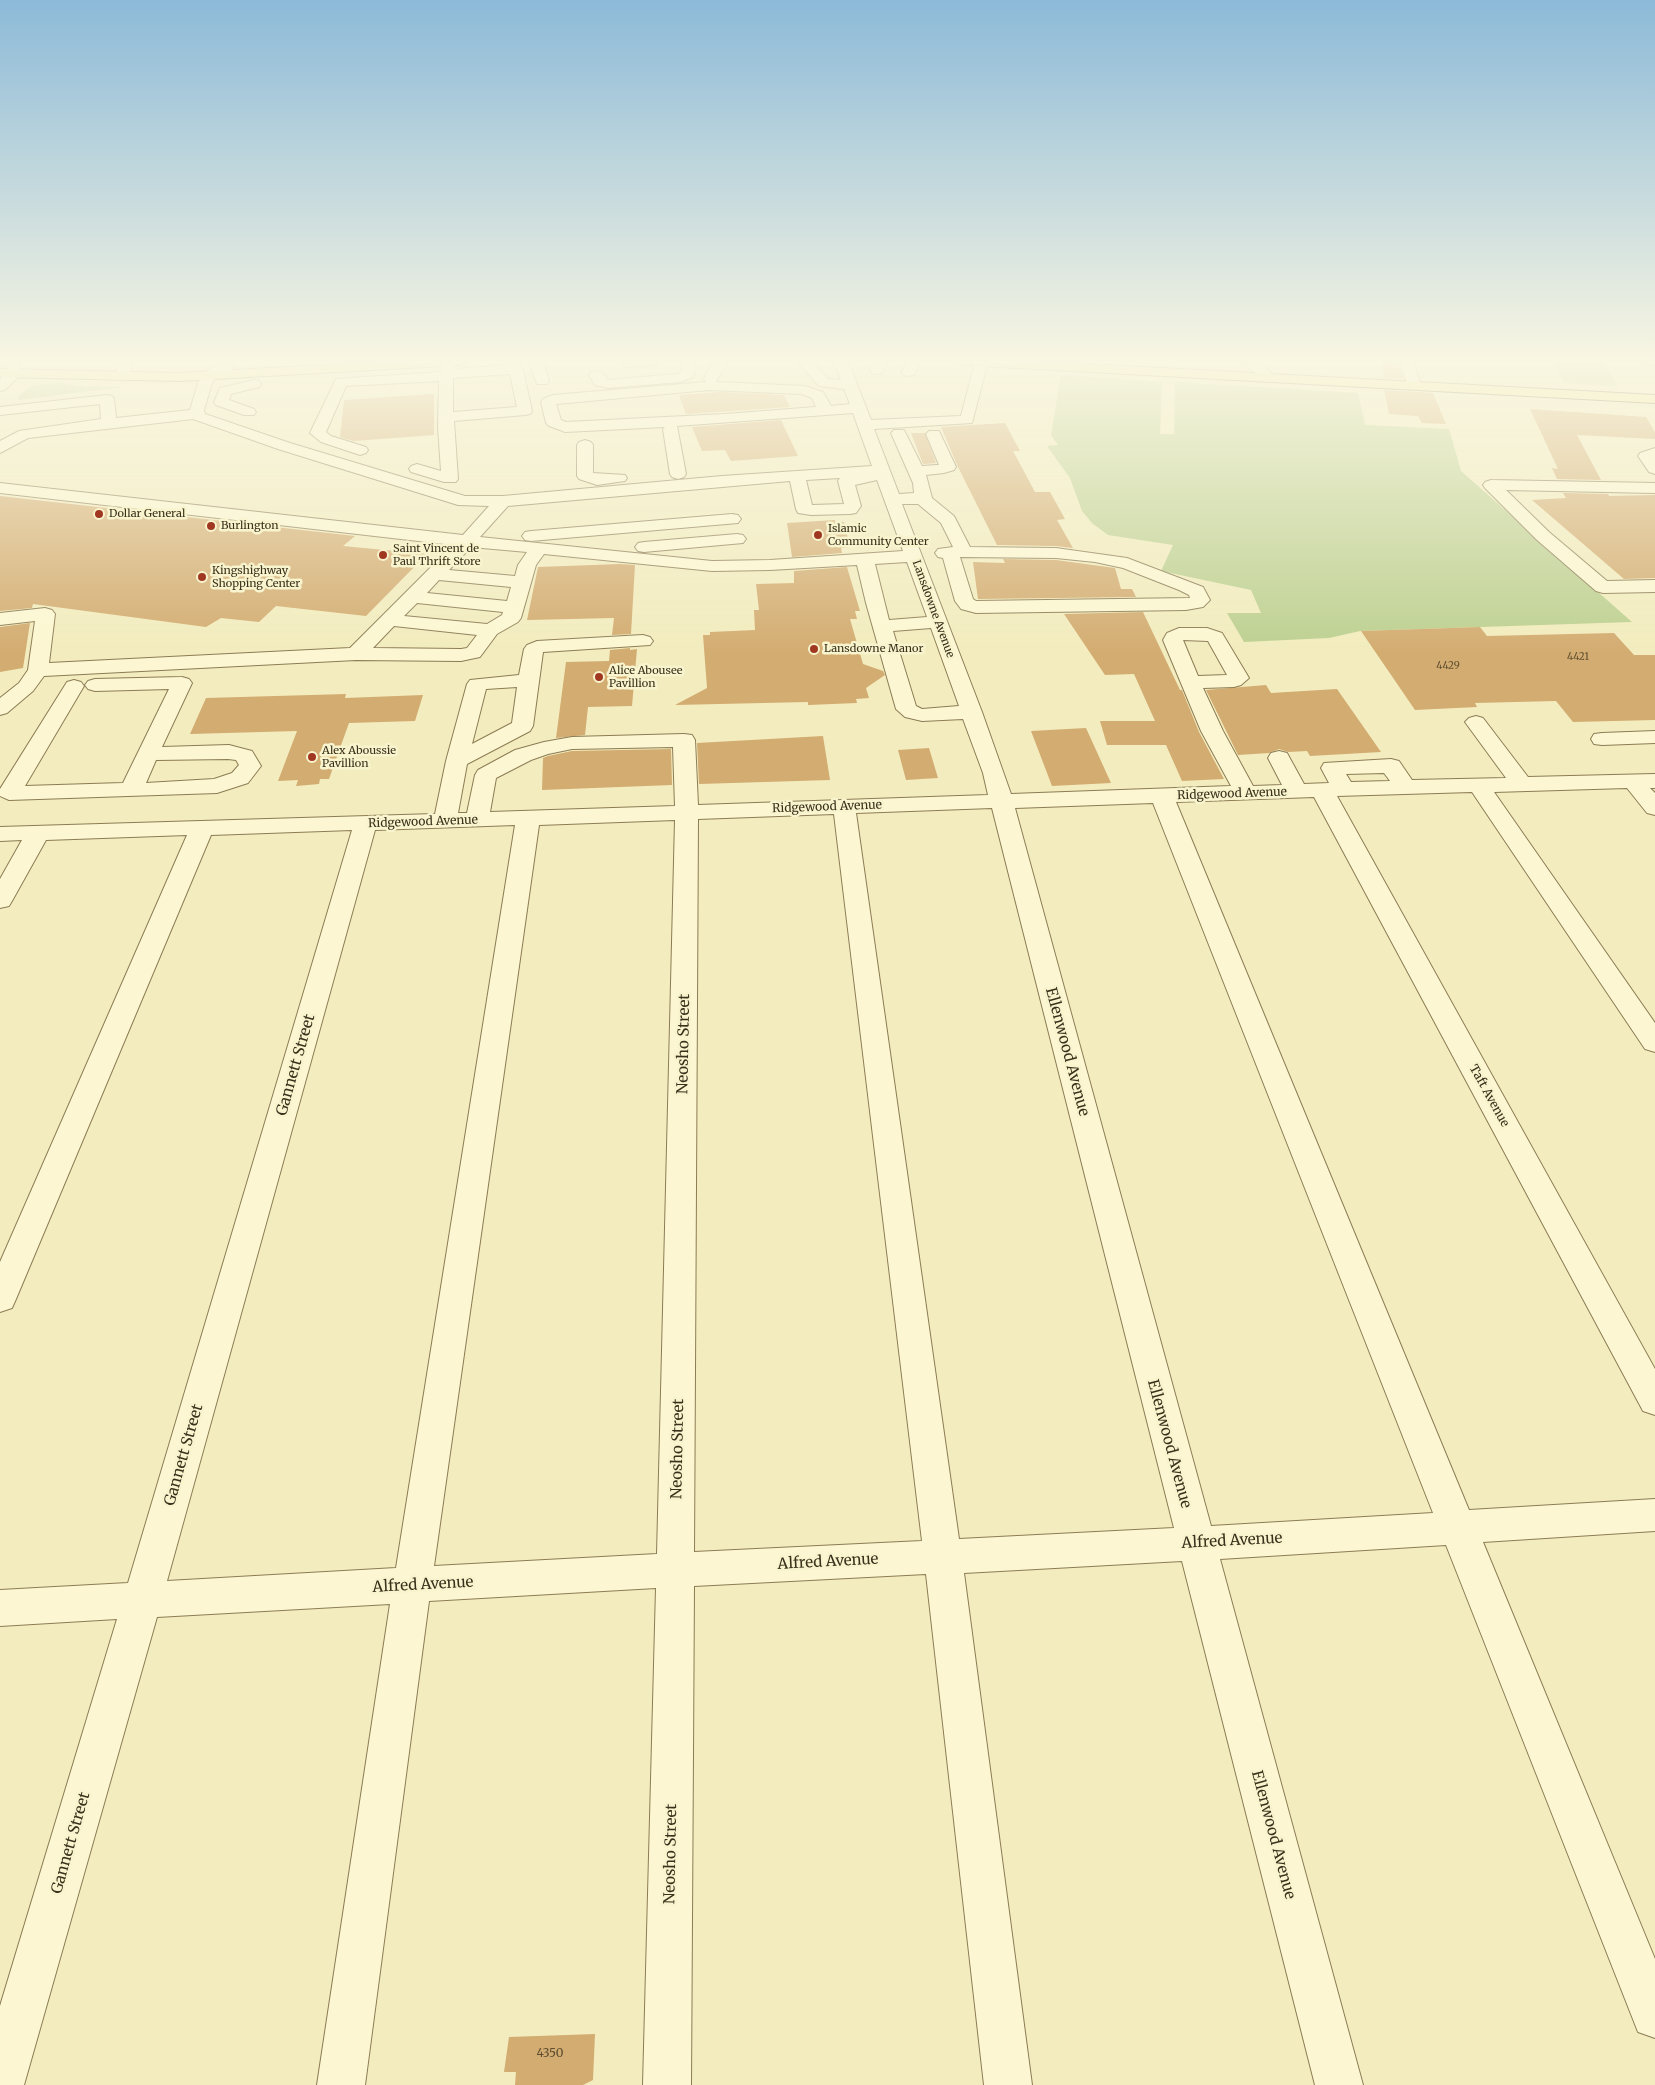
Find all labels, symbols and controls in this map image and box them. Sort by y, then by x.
place label: Dollar General [109,507,185,521]
marker: Dollar General [93,508,105,520]
place label: Burlington [221,519,279,533]
marker: Burlington [205,520,217,532]
place label: Islamic Community Center [828,522,929,548]
marker: Islamic Community Center [812,529,824,541]
place label: Saint Vincent de Paul Thrift Store [393,542,480,568]
marker: Saint Vincent de Paul Thrift Store [377,549,389,561]
street label: Lansdowne Avenue [909,559,957,659]
place label: Kingshighway Shopping Center [212,564,300,590]
marker: Kingshighway Shopping Center [196,571,208,583]
place label: Lansdowne Manor [824,642,923,656]
marker: Lansdowne Manor [808,643,820,655]
house number: 4421 [1567,651,1589,663]
house number: 4429 [1436,660,1460,672]
place label: Alice Abousee Pavillion [609,664,683,690]
marker: Alice Abousee Pavillion [593,671,605,683]
place label: Alex Aboussie Pavillion [322,744,396,770]
marker: Alex Aboussie Pavillion [306,751,318,763]
street label: Ridgewood Avenue [1177,785,1287,803]
street label: Ridgewood Avenue [772,798,882,816]
street label: Ridgewood Avenue [368,813,478,831]
street label: Ellenwood Avenue [1041,986,1093,1118]
street label: Neosho Street [674,994,694,1094]
street label: Gannett Street [273,1012,319,1118]
street label: Taft Avenue [1466,1062,1512,1130]
street label: Ellenwood Avenue [1143,1378,1195,1510]
street label: Neosho Street [668,1399,688,1499]
street label: Gannett Street [161,1402,207,1508]
street label: Alfred Avenue [1181,1529,1283,1553]
street label: Alfred Avenue [777,1550,879,1574]
street label: Alfred Avenue [372,1573,474,1597]
street label: Ellenwood Avenue [1247,1769,1299,1901]
street label: Gannett Street [48,1790,94,1896]
street label: Neosho Street [661,1804,681,1904]
house number: 4350 [536,2047,564,2061]

